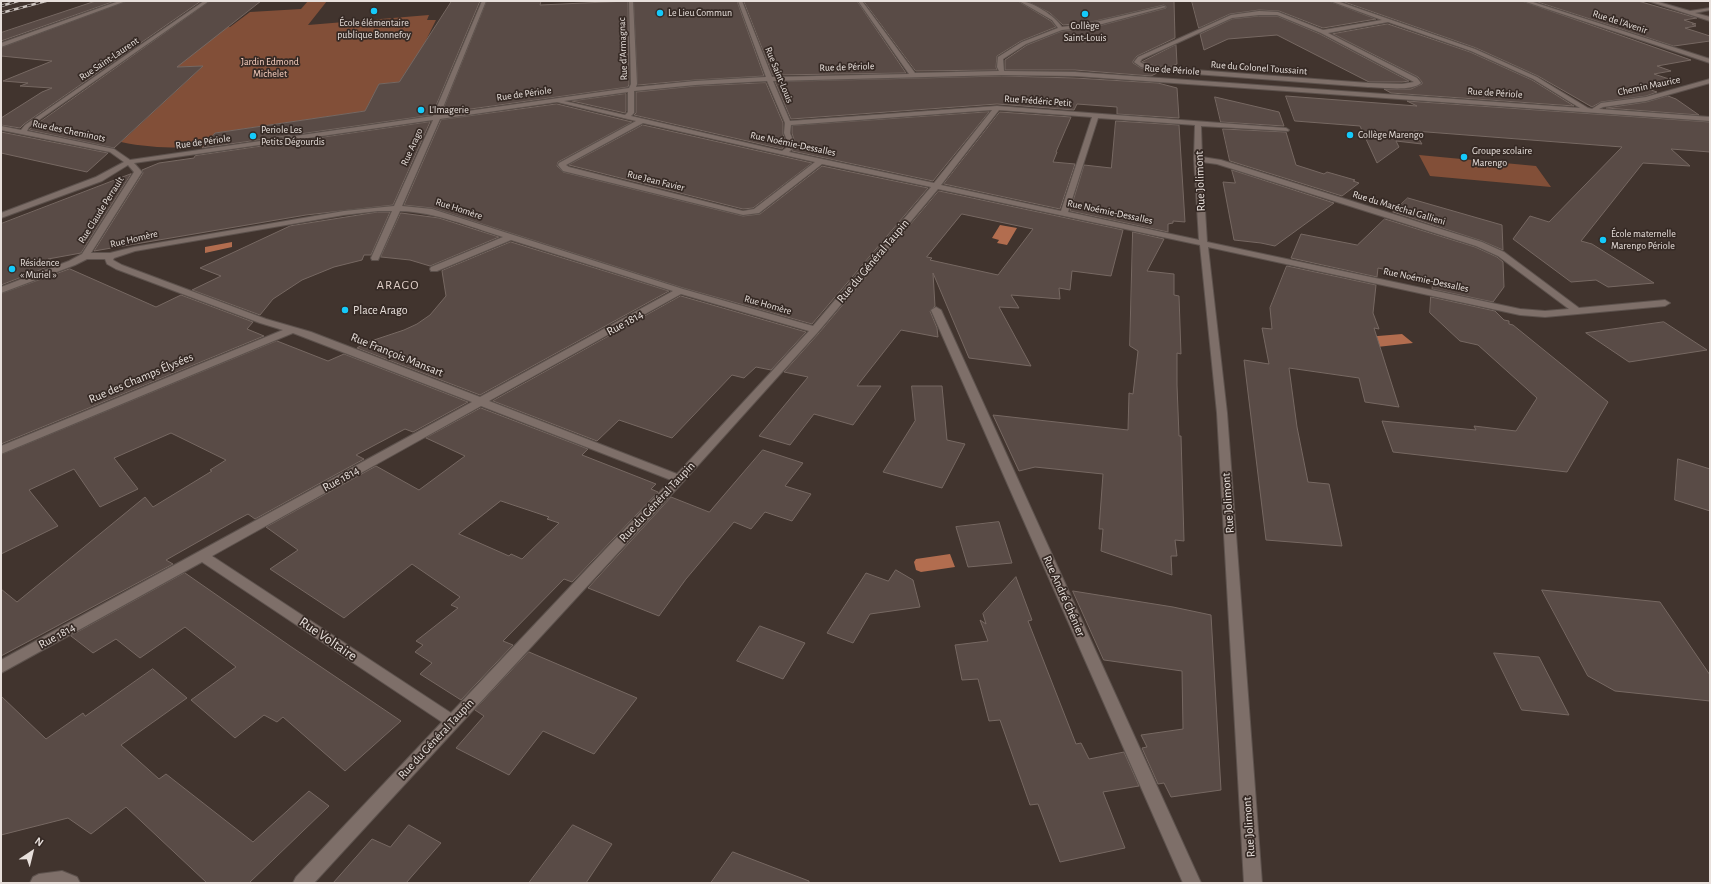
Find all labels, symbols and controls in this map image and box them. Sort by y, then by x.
marker: École élémentaire publique Bonnefoy [369,6,379,16]
place label: Le Lieu Commun [668,7,732,19]
marker: Le Lieu Commun [655,8,665,18]
street label: Rue de l'Avenir [1591,8,1649,36]
marker: Collège Saint-Louis [1080,9,1090,19]
place label: École élémentaire publique Bonnefoy [337,17,411,40]
street label: Rue d'Armagnac [616,17,630,81]
place label: Collège Saint-Louis [1064,20,1106,44]
street label: Rue Saint-Laurent [77,35,141,83]
street label: Rue Saint-Louis [762,45,796,105]
park label: Jardin Edmond Michelet [241,56,299,80]
street label: Rue du Colonel Toussaint [1210,59,1308,77]
street label: Rue de Périole [819,60,875,74]
street label: Rue de Périole [1144,62,1200,78]
street label: Chemin Maurice [1617,74,1681,98]
street label: Rue de Périole [496,84,552,104]
street label: Rue de Périole [1467,85,1523,101]
street label: Rue Frédéric Petit [1004,93,1072,109]
place label: L'Imagerie [429,104,469,116]
marker: L'Imagerie [416,105,426,115]
street label: Rue des Cheminots [31,117,107,145]
place label: Periole Les Petits Dégourdis [261,124,325,148]
street label: Rue Arago [398,126,426,168]
street label: Rue Noémie-Dessalles [749,129,837,159]
place label: Collège Marengo [1358,129,1424,141]
marker: Collège Marengo [1345,130,1355,140]
marker: Periole Les Petits Dégourdis [248,131,258,141]
street label: Rue de Périole [175,132,231,152]
place label: Groupe scolaire Marengo [1472,145,1532,168]
street label: Rue Jolimont [1192,150,1208,212]
marker: Groupe scolaire Marengo [1459,152,1469,162]
street label: Rue Jean Favier [626,168,686,194]
street label: Rue Claude Perrault [76,174,126,246]
street label: Rue du Maréchal Gallieni [1351,188,1447,228]
street label: Rue Homère [434,196,484,222]
street label: Rue Noémie-Dessalles [1066,197,1154,227]
street label: Rue du Général Taupin [834,216,912,306]
street label: Rue Homère [109,228,159,250]
place label: École maternelle Marengo Périole [1611,228,1676,252]
marker: École maternelle Marengo Périole [1598,235,1608,245]
place label: Résidence « Muriel » [20,257,59,280]
marker: Résidence « Muriel » [7,264,17,274]
street label: Rue Noémie-Dessalles [1382,265,1470,295]
district label: ARAGO [376,277,420,293]
street label: Rue Homère [743,293,793,317]
place label: Place Arago [353,303,408,317]
marker: Place Arago [340,305,350,315]
street label: Rue 1814 [604,307,646,339]
street label: Rue François Mansart [349,330,445,380]
street label: Rue des Champs Élysées [87,349,195,407]
street label: Rue du Général Taupin [616,459,698,545]
street label: Rue 1814 [320,463,362,495]
street label: Rue Jolimont [1219,472,1237,534]
street label: Rue André Chénier [1040,553,1088,639]
street label: Rue Voltaire [296,614,360,664]
street label: Rue 1814 [36,620,78,652]
street label: Rue du Général Taupin [395,696,477,782]
street label: Rue Jolimont [1240,796,1258,858]
north arrow [12,832,52,872]
text: N [33,835,45,848]

